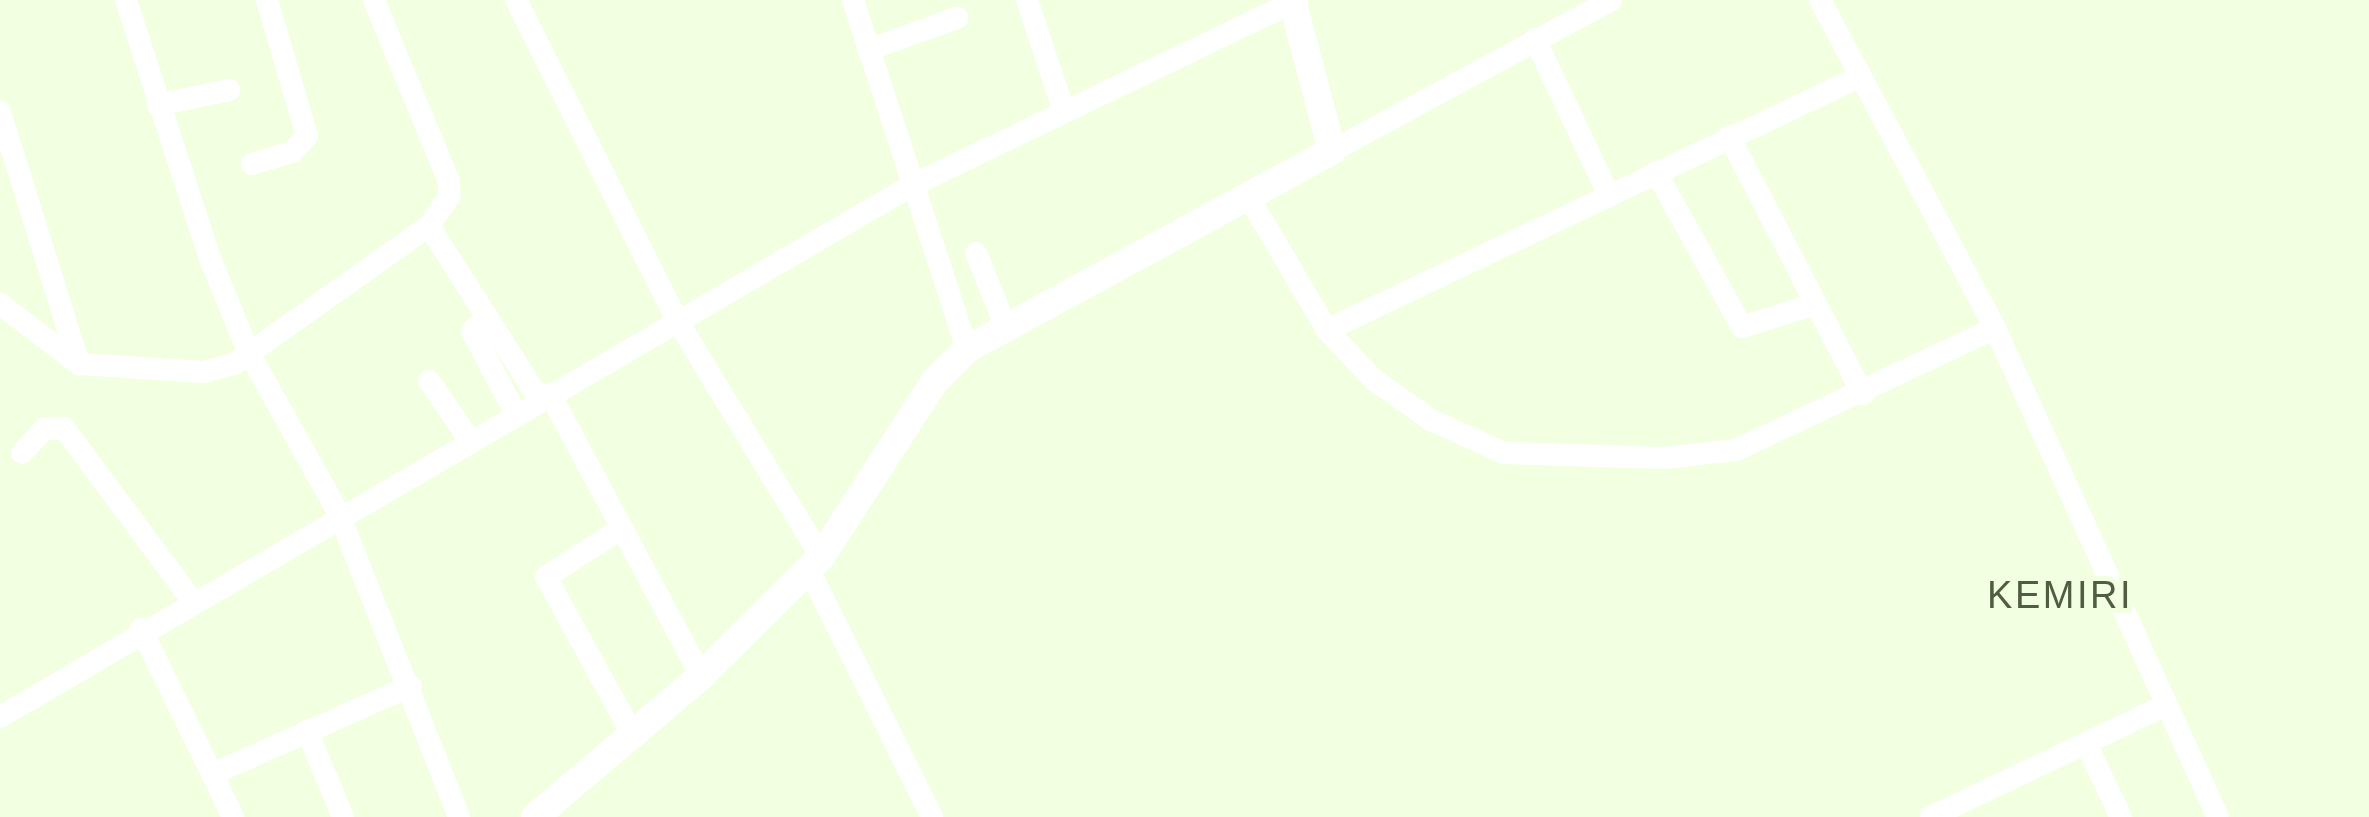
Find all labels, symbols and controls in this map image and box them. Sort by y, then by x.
district label: KEMIRI [1987,573,2133,619]

